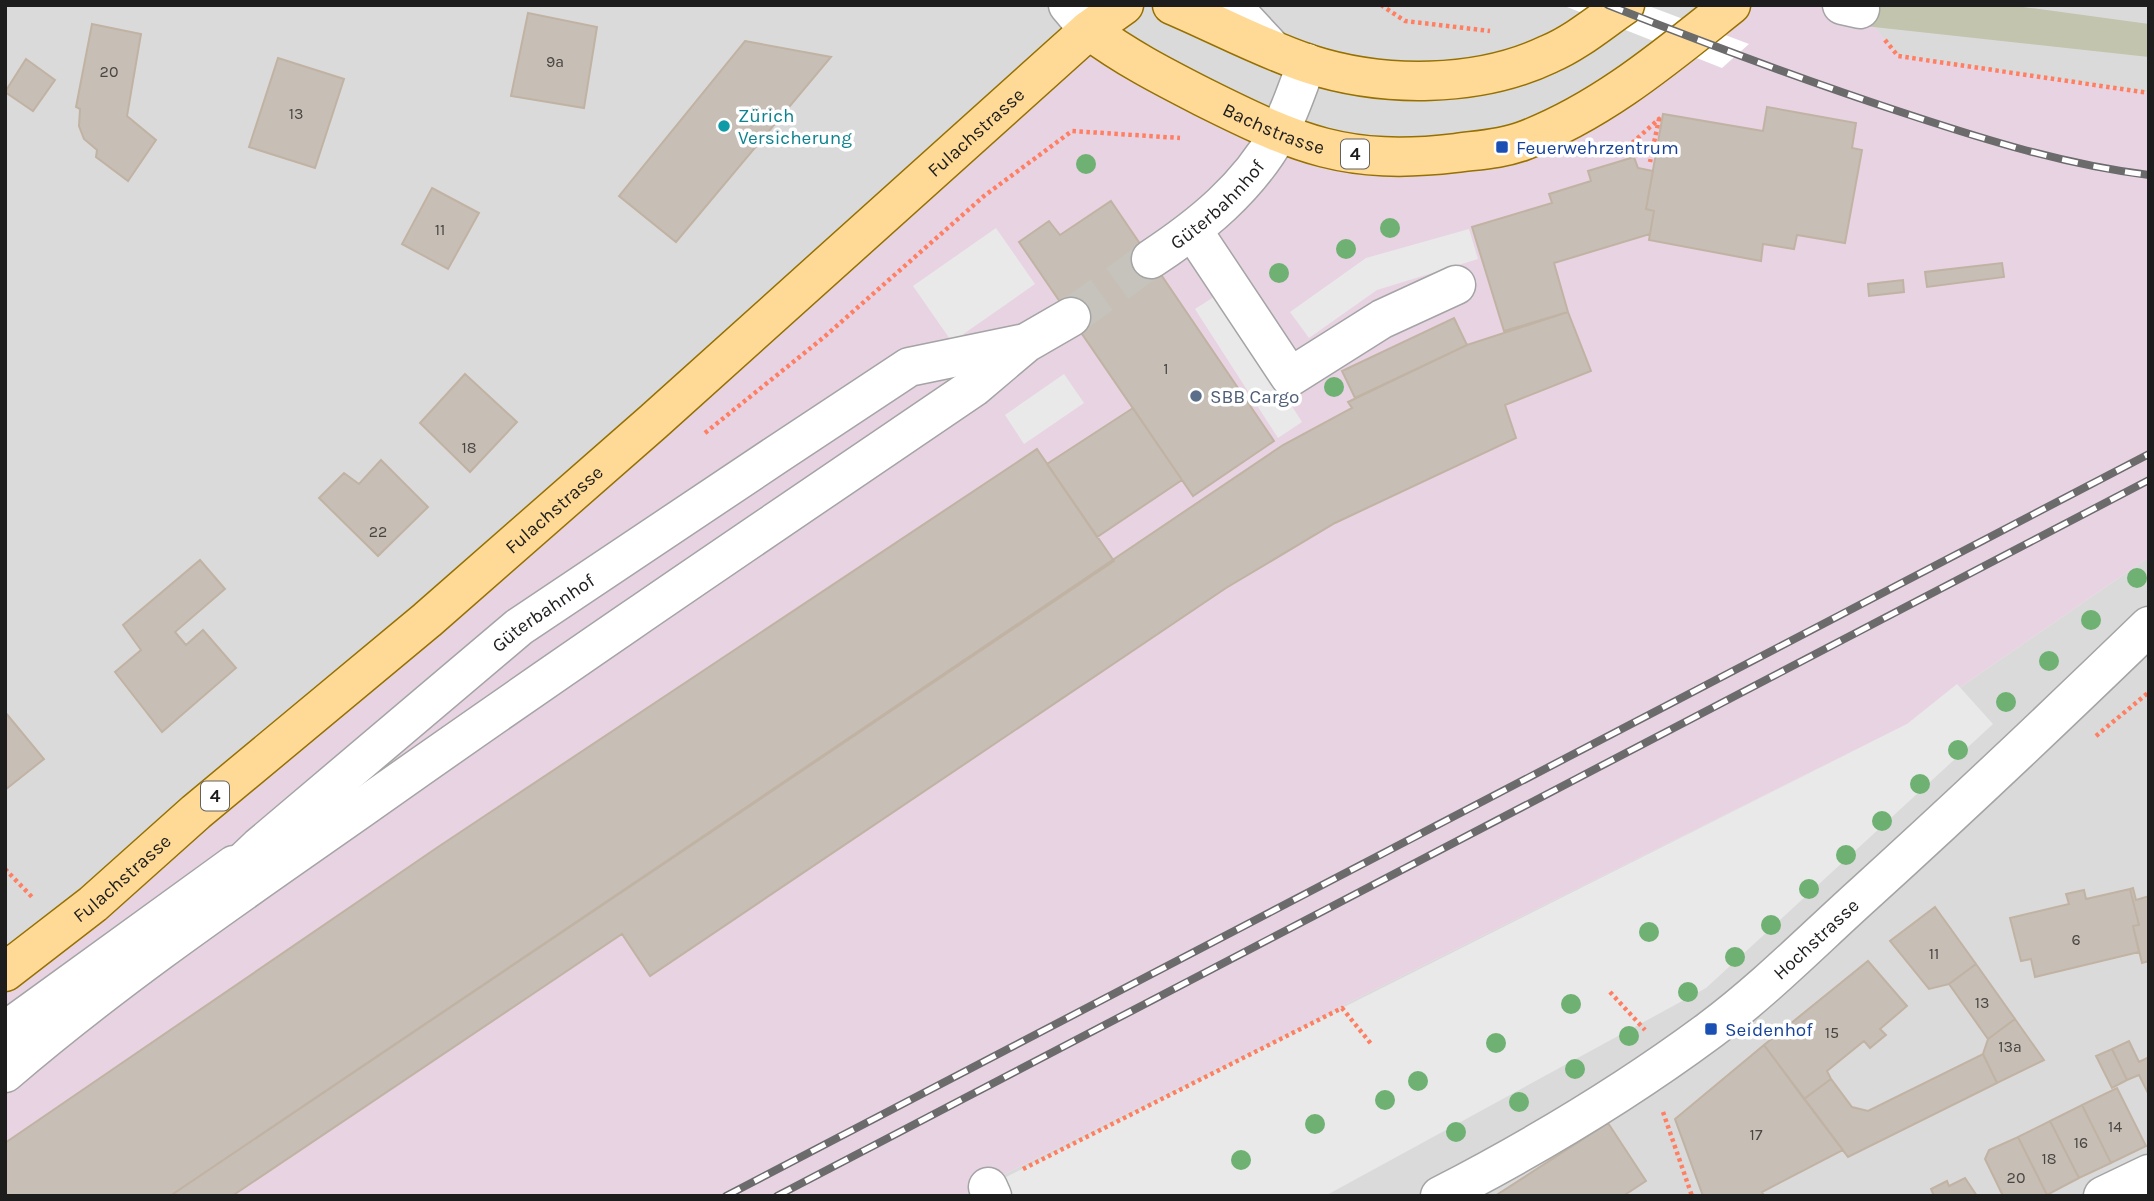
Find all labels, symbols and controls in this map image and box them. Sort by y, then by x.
house number: 9a [546,52,564,71]
house number: 20 [100,62,118,81]
street label: Fulachstrasse [923,84,1029,182]
street label: Bachstrasse [1219,99,1327,159]
house number: 13 [289,104,303,123]
place label: Zürich Versicherung [738,105,852,149]
marker: Zürich Versicherung [716,118,732,134]
place label: Feuerwehrzentrum [1516,137,1679,159]
marker: Feuerwehrzentrum [1494,139,1510,155]
road number: 4 [1341,140,1369,168]
street label: Güterbahnhof [1166,156,1270,254]
house number: 11 [435,220,445,239]
house number: 1 [1163,359,1169,378]
place label: SBB Cargo [1210,386,1299,408]
marker: SBB Cargo [1188,388,1204,404]
house number: 18 [461,438,477,457]
street label: Fulachstrasse [501,461,608,558]
house number: 22 [369,522,387,541]
street label: Güterbahnhof [488,569,599,657]
road number: 4 [201,782,229,810]
street label: Fulachstrasse [69,830,176,927]
street label: Hochstrasse [1769,894,1864,984]
house number: 6 [2071,930,2081,949]
house number: 11 [1929,944,1939,963]
house number: 13 [1975,993,1989,1012]
place label: Seidenhof [1725,1019,1813,1041]
marker: Seidenhof [1703,1021,1719,1037]
house number: 15 [1825,1023,1839,1042]
house number: 13a [1998,1037,2022,1056]
house number: 14 [2108,1117,2122,1136]
house number: 17 [1750,1125,1763,1144]
house number: 16 [2074,1133,2088,1152]
house number: 18 [2041,1149,2057,1168]
house number: 20 [2007,1168,2025,1187]

